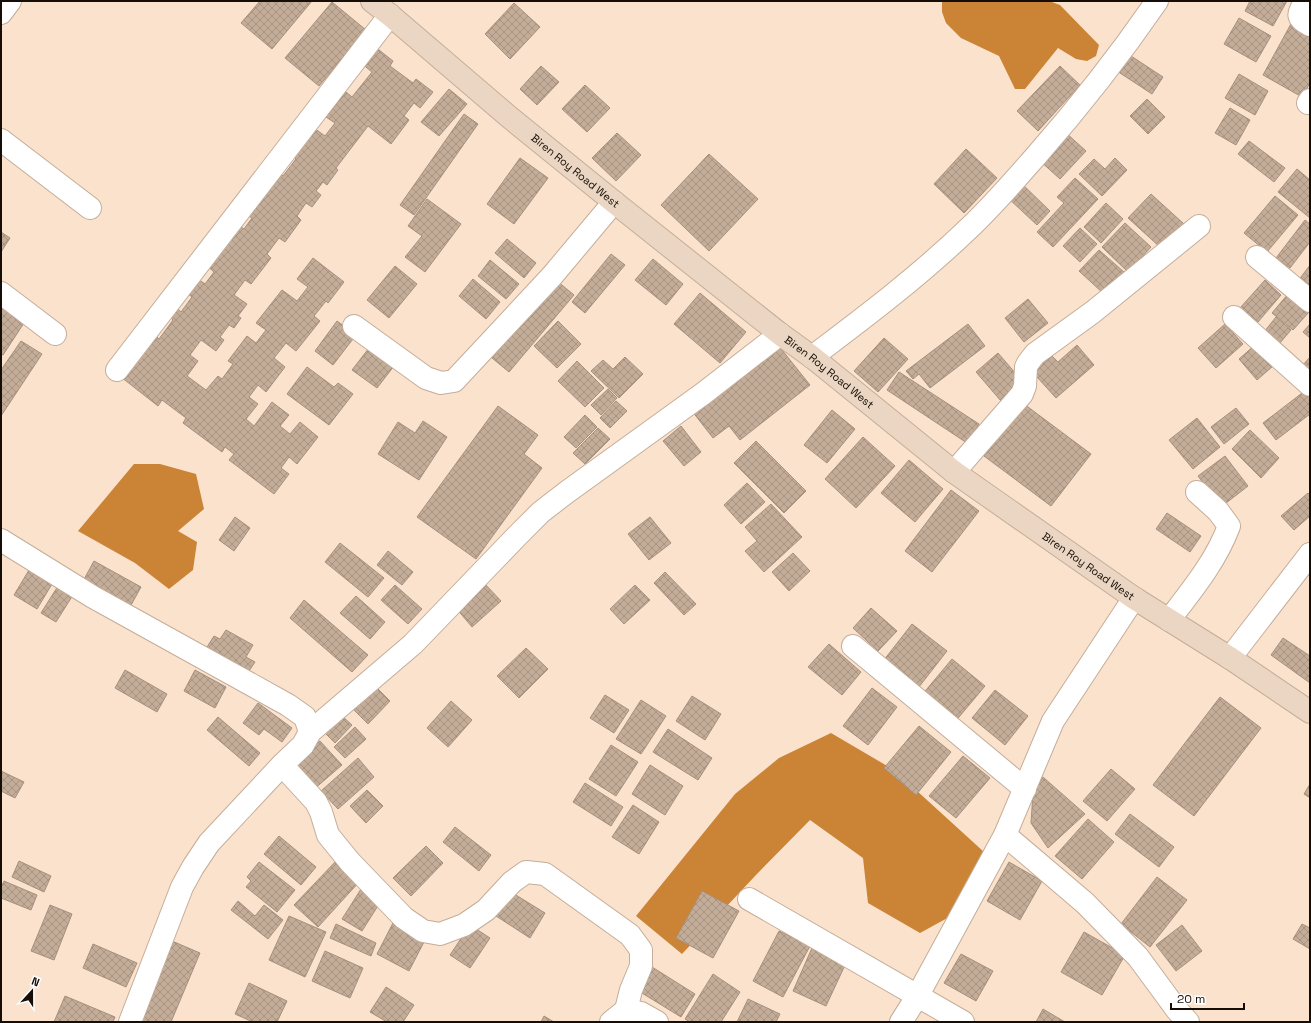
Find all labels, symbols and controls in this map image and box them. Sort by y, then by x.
street label: Biren Roy Road West [528,131,623,211]
street label: Biren Roy Road West [782,333,877,411]
street label: Biren Roy Road West [1039,529,1138,603]
north arrow [12,971,52,1011]
text: N [30,974,42,990]
scale bar [1171,985,1244,1011]
text: 20 m [1177,991,1205,1007]

